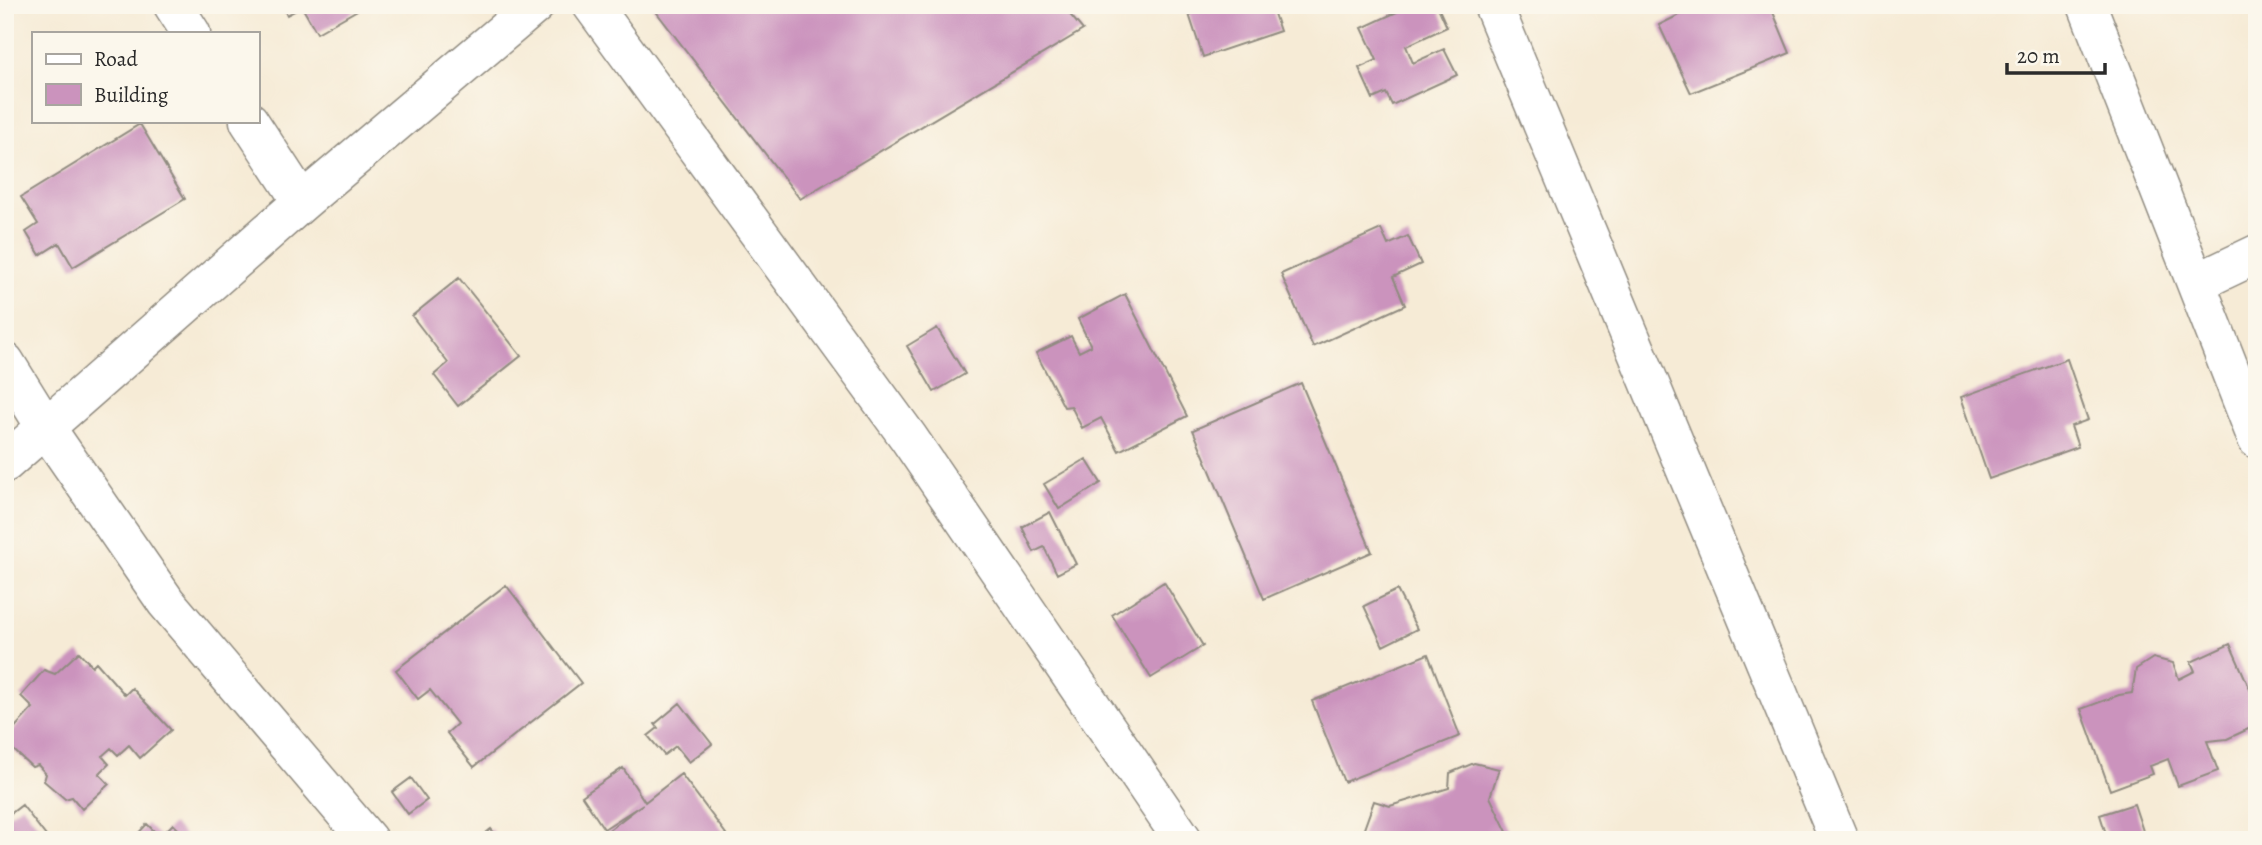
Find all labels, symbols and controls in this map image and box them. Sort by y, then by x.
legend [32,32,259,122]
scale bar [2007,32,2104,76]
text: 20 m [2017,42,2060,70]
text: Road [94,45,138,73]
text: Building [94,81,169,109]

